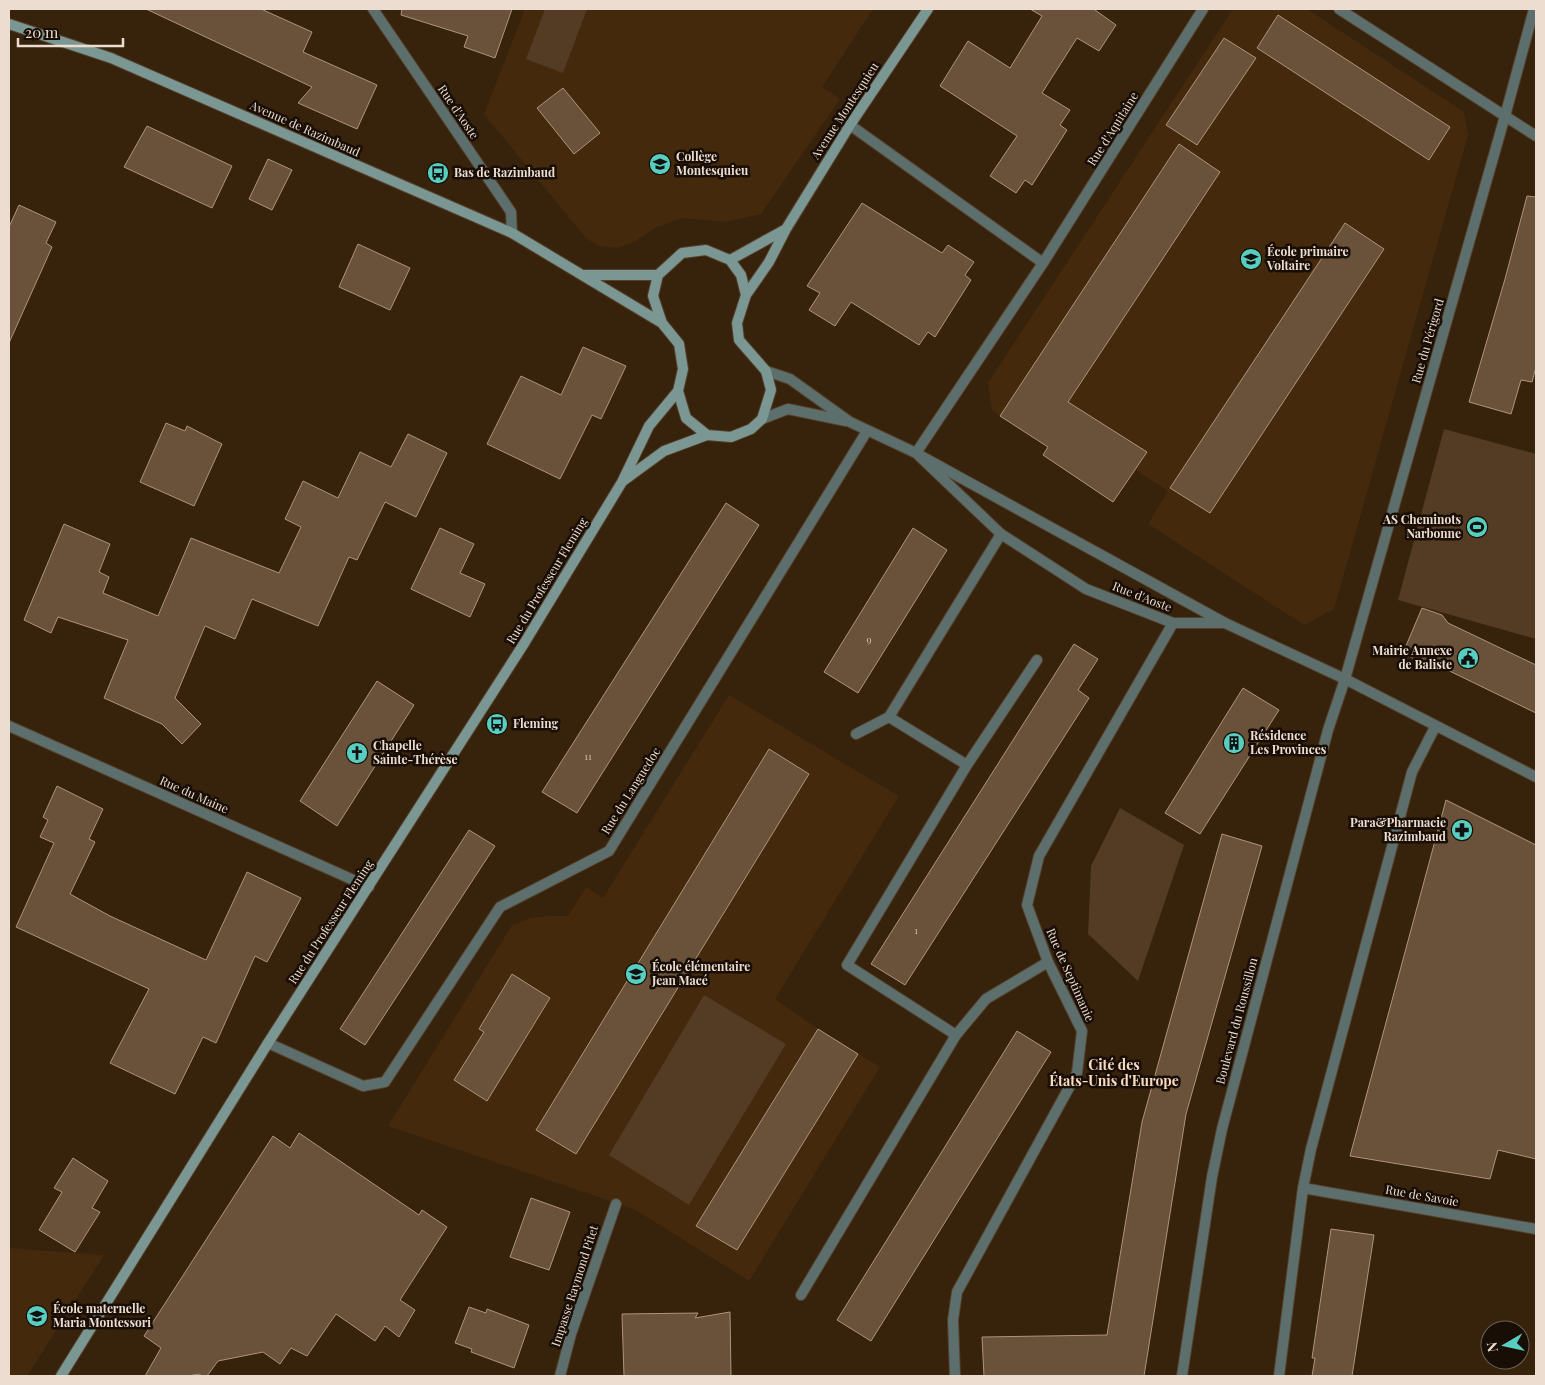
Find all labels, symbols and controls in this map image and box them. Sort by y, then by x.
scale bar [18,15,122,47]
text: 20 m [25,22,59,42]
street label: Avenue Montesquieu [806,59,882,163]
street label: Rue d'Aoste [435,81,483,142]
street label: Rue d'Aquitaine [1083,89,1141,168]
street label: Avenue de Razimbaud [247,96,363,160]
place label: Collège Montesquieu [676,148,749,178]
school or university icon: Collège Montesquieu [648,152,672,176]
bus stop icon: Bas de Razimbaud [426,161,450,185]
place label: Bas de Razimbaud [454,164,555,180]
place label: École primaire Voltaire [1266,243,1349,273]
school or university icon: École primaire Voltaire [1239,247,1263,271]
street label: Rue du Périgord [1407,296,1447,385]
place label: AS Cheminots Narbonne [1382,511,1461,541]
street label: Rue du Professeur Fleming [502,514,591,647]
sports icon: AS Cheminots Narbonne [1465,515,1489,539]
street label: Rue d'Aoste [1110,577,1174,615]
house number: 9 [866,632,872,646]
place label: Mairie Annexe de Baliste [1372,642,1452,672]
public building icon: Mairie Annexe de Baliste [1456,646,1480,670]
bus stop icon: Fleming [485,712,509,736]
place label: Fleming [513,715,559,731]
place label: Résidence Les Provinces [1250,727,1327,757]
building icon: Résidence Les Provinces [1222,731,1246,755]
place label: Chapelle Sainte-Thérèse [373,737,457,767]
church icon: Chapelle Sainte-Thérèse [345,741,369,765]
street label: Rue du Languedoc [597,744,663,837]
house number: 11 [584,749,592,763]
street label: Rue du Maine [157,772,231,816]
place label: Para&Pharmacie Razimbaud [1350,814,1446,844]
pharmacy icon: Para&Pharmacie Razimbaud [1450,818,1474,842]
street label: Rue du Professeur Fleming [284,856,377,987]
house number: 1 [914,923,918,937]
street label: Rue de Septimanie [1043,925,1099,1024]
street label: Boulevard du Roussillon [1211,956,1261,1086]
place label: École élémentaire Jean Macé [651,958,750,988]
school or university icon: École élémentaire Jean Macé [624,962,648,986]
district label: Cité des États-Unis d'Europe [1049,1055,1179,1090]
street label: Rue de Savoie [1384,1181,1460,1209]
street label: Impasse Raymond Pitet [547,1222,601,1348]
place label: École maternelle Maria Montessori [53,1300,151,1330]
school or university icon: École maternelle Maria Montessori [25,1304,49,1328]
north arrow [1480,1320,1530,1370]
text: N [1481,1341,1502,1354]

